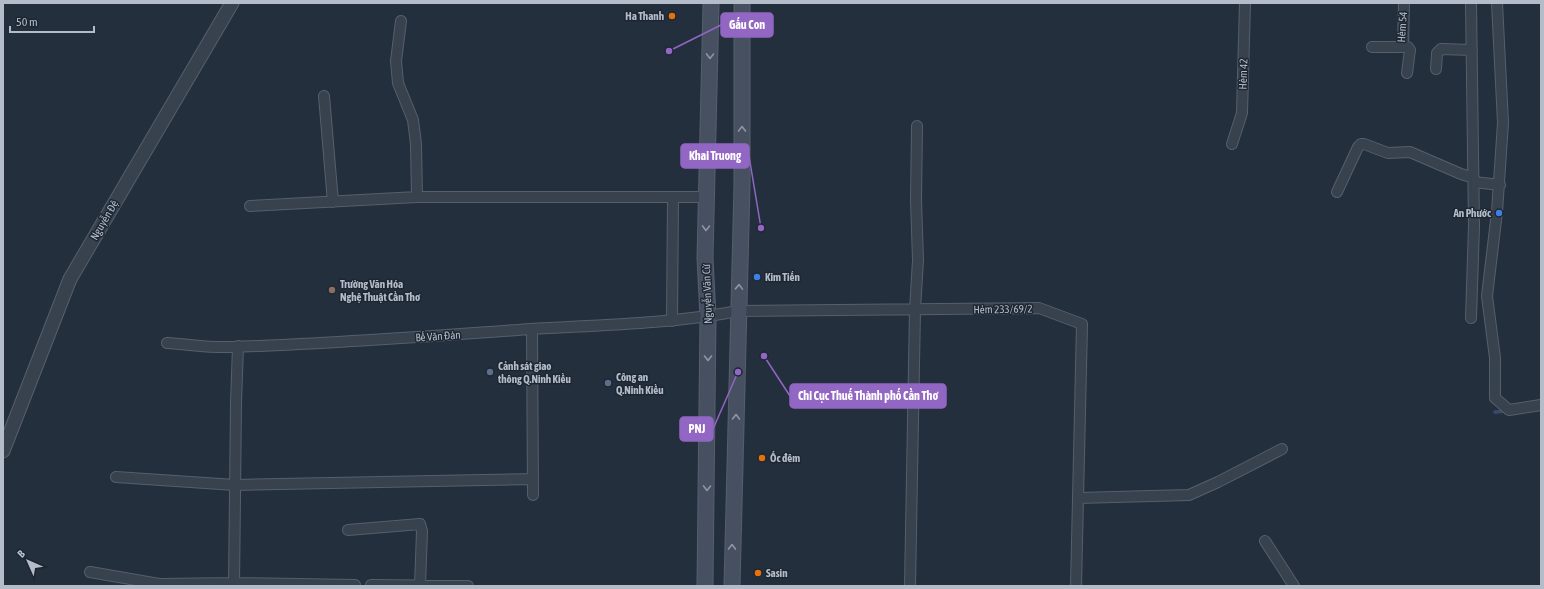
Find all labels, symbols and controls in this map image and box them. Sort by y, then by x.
scale bar [10,8,94,34]
place label: Ha Thanh [625,10,664,22]
marker: Ha Thanh [667,11,677,21]
street label: Hèm 54 [1395,11,1409,43]
callout: Gấu Con [721,13,773,37]
text: 50 m [16,15,38,29]
text: Gấu Con [729,17,765,32]
one-way arrow [706,53,714,59]
street label: Hèm 42 [1236,58,1250,90]
one-way arrow [738,126,746,132]
callout: Khai Truong [681,144,749,168]
text: Khai Truong [689,149,742,163]
street label: Nguyễn Đệ [88,198,121,243]
place label: An Phước [1452,207,1492,219]
marker: An Phước [1494,208,1504,218]
one-way arrow [702,225,710,231]
street label: Nguyễn Văn Cừ [700,263,714,324]
place label: Kim Tiến [765,271,800,283]
marker: Kim Tiến [752,272,762,282]
place label: Trường Văn Hóa Nghệ Thuật Cần Thơ [340,278,421,303]
one-way arrow [735,284,743,290]
marker: Trường Văn Hóa Nghệ Thuật Cần Thơ [327,285,337,295]
street label: Hẻm 233/69/2 [973,302,1033,316]
street label: Bế Văn Đàn [415,328,461,344]
one-way arrow [704,355,712,361]
place label: Cảnh sát giao thông Q.Ninh Kiều [497,360,571,385]
marker: Cảnh sát giao thông Q.Ninh Kiều [485,367,495,377]
place label: Công an Q.Ninh Kiều [616,371,664,396]
marker: Công an Q.Ninh Kiều [603,378,613,388]
callout: Chi Cục Thuế Thành phố Cần Thơ [790,384,946,408]
text: Chi Cục Thuế Thành phố Cần Thơ [798,388,938,403]
one-way arrow [731,414,740,420]
callout: PNJ [680,417,713,441]
text: PNJ [689,422,706,436]
place label: Ốc đêm [770,450,800,464]
marker: Ốc đêm [757,453,767,463]
one-way arrow [703,485,711,491]
north arrow [8,541,48,581]
one-way arrow [728,544,737,550]
text: B [15,547,28,560]
place label: Sasin [766,567,787,579]
marker: Sasin [753,568,763,578]

